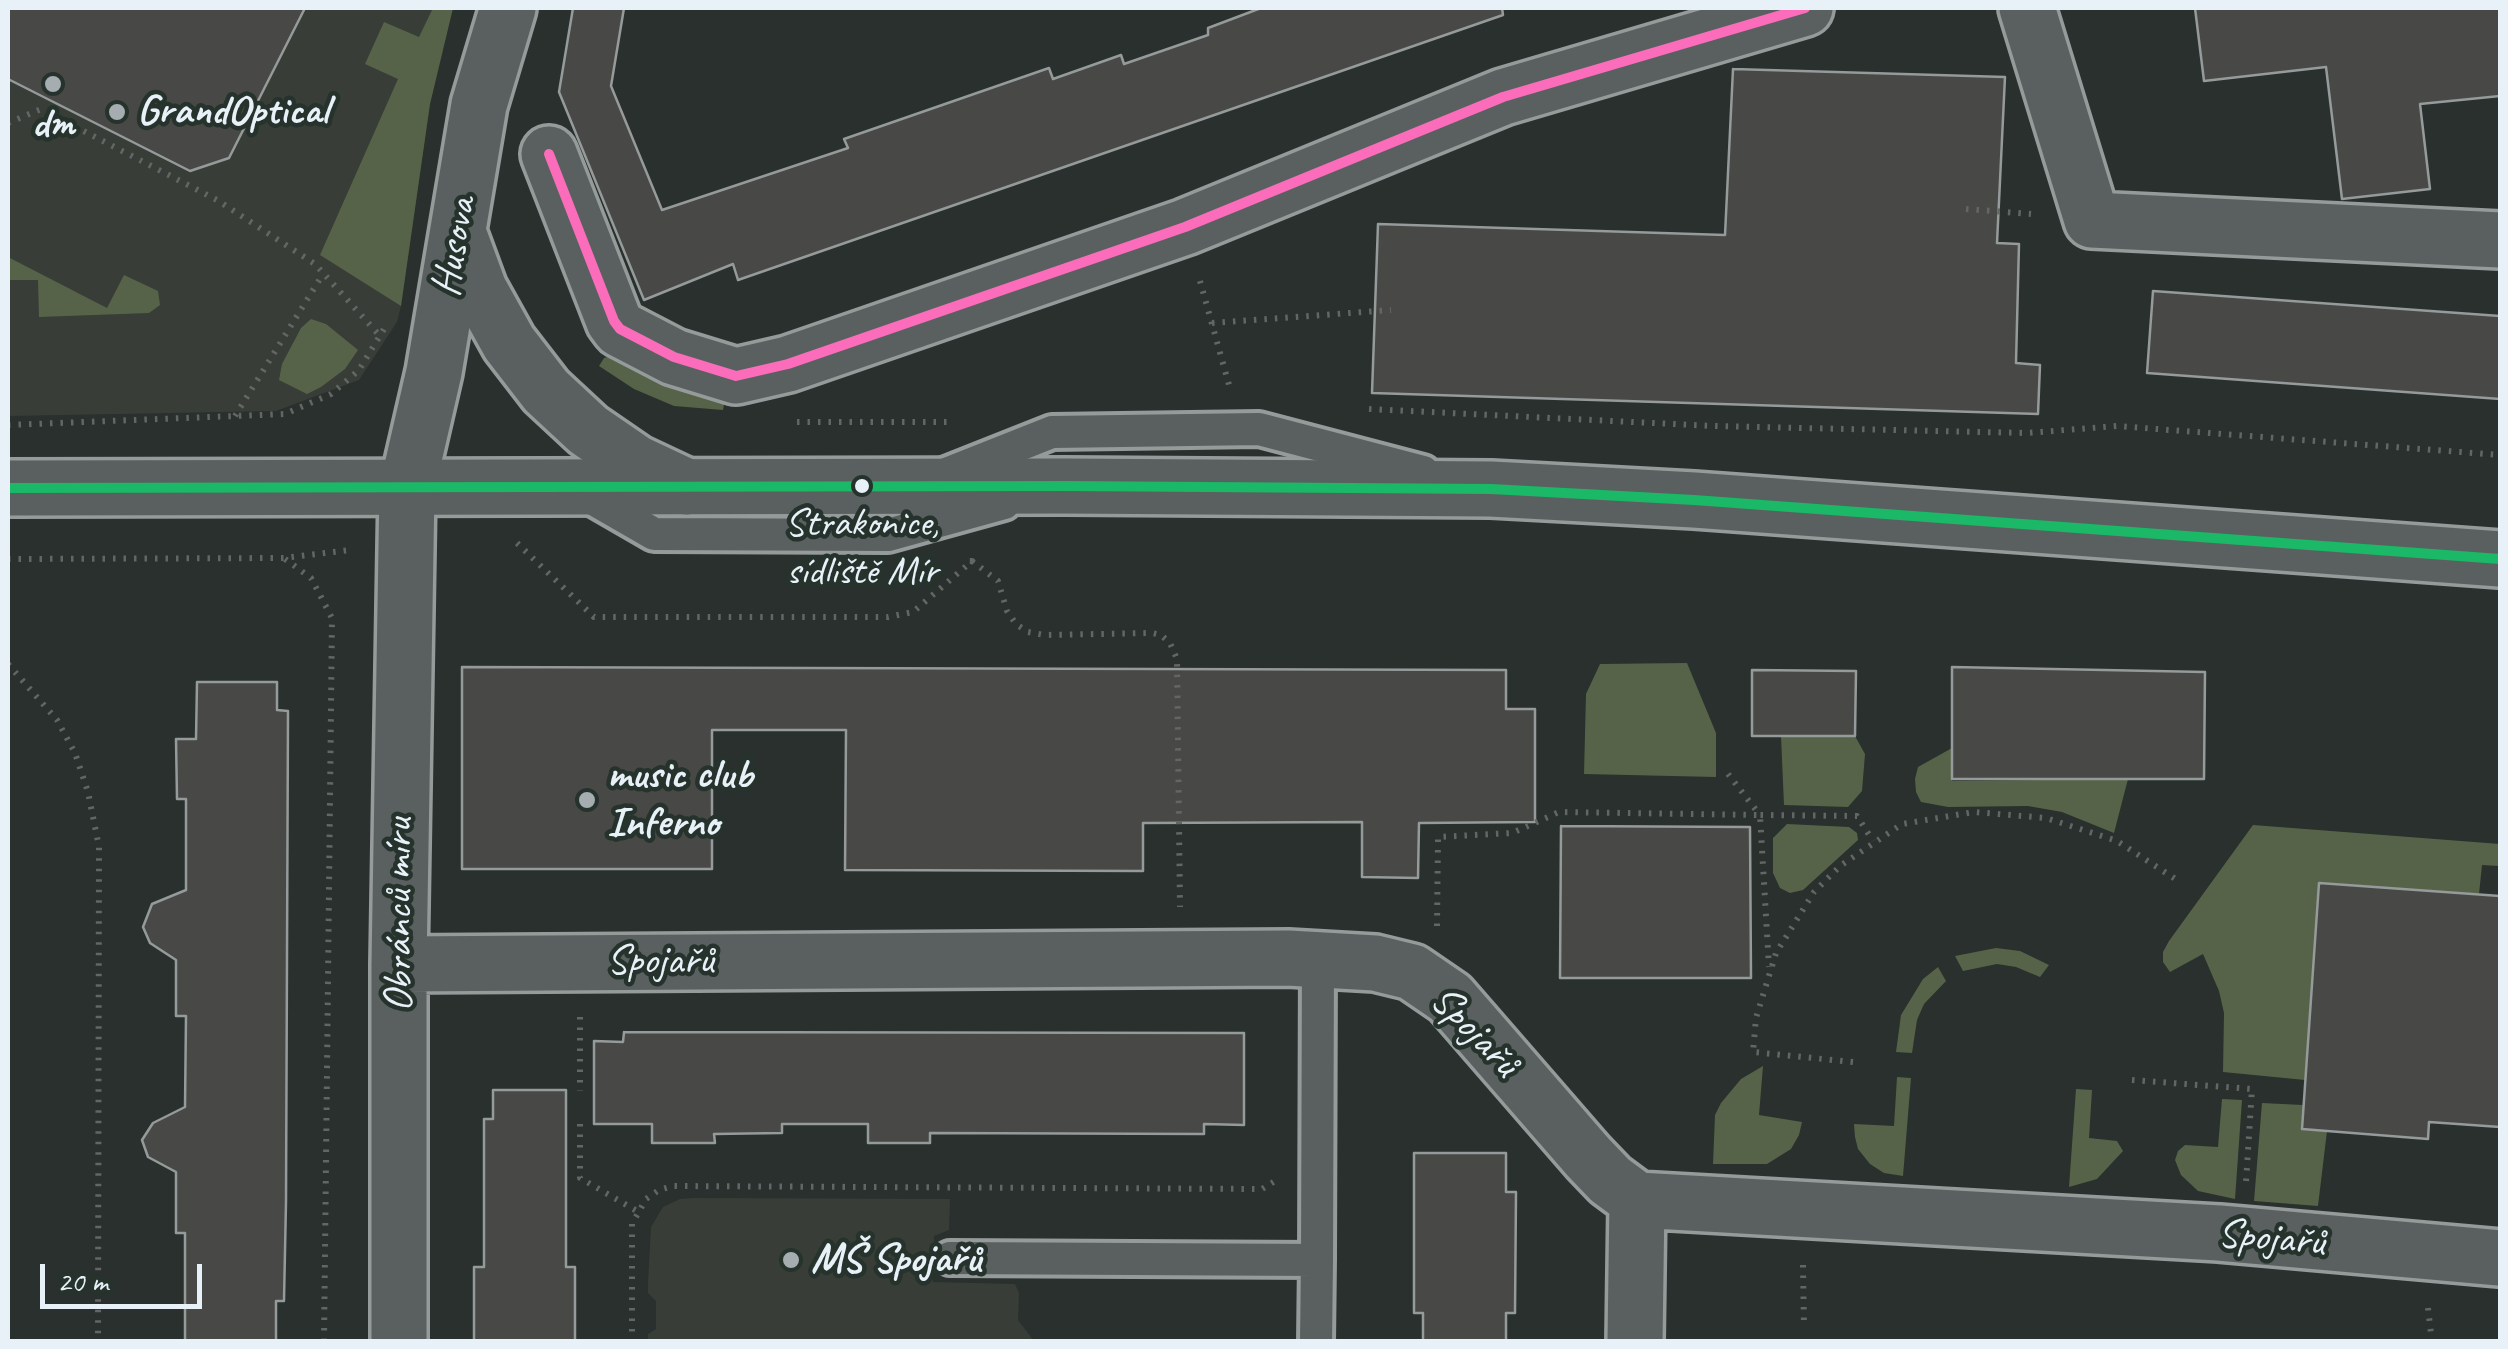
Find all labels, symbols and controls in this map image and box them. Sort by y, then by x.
marker: dm [42,73,64,95]
place label: GrandOptical [137,87,328,137]
place label: dm [32,100,74,150]
marker: GrandOptical [106,101,128,123]
street label: Husova [422,194,488,300]
marker: Strakonice, sídliště Mír [852,476,872,496]
place label: Strakonice, sídliště Mír [785,501,939,595]
place label: music club Inferno [607,751,753,849]
marker: music club Inferno [576,789,598,811]
street label: Obránců míru [375,818,425,1012]
street label: Spojařů [606,937,714,987]
street label: Spojařů [1419,976,1529,1088]
street label: Spojařů [2215,1209,2327,1269]
place label: MŠ Spojařů [811,1235,981,1285]
scale bar [45,1244,208,1306]
marker: MŠ Spojařů [780,1249,802,1271]
text: 20 m [57,1262,108,1300]

